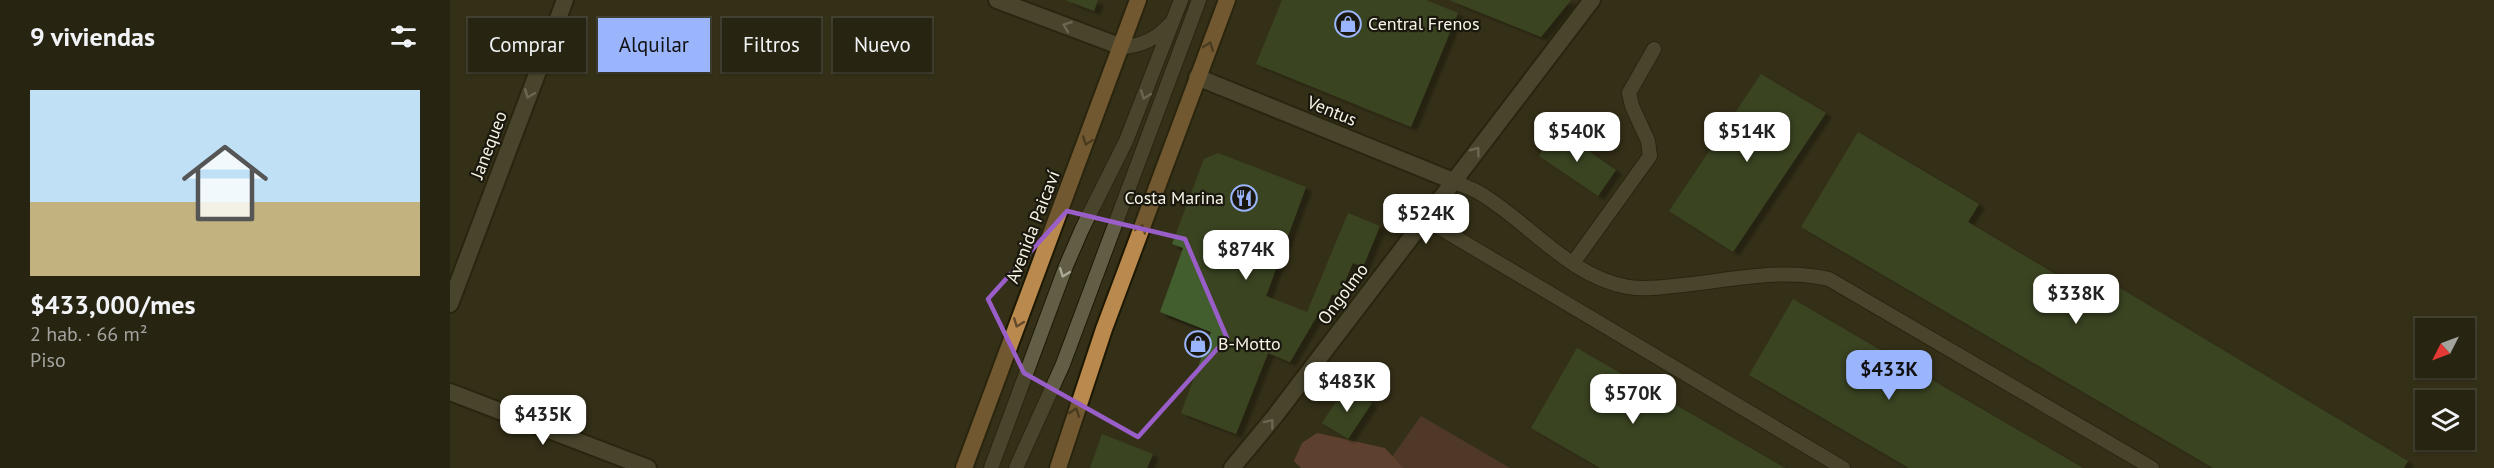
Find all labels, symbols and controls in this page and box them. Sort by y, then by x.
shop icon: Central Frenos [1333,9,1363,39]
place label: Central Frenos [1368,12,1480,35]
chip: Comprar [468,18,586,72]
chip: Alquilar [598,18,710,72]
chip: Filtros [722,18,821,72]
chip: Nuevo [833,18,932,72]
text: 9 viviendas [30,20,155,53]
icon: filters [387,20,420,53]
one-way arrow [1062,21,1073,34]
one-way arrow [1202,41,1214,52]
one-way arrow [524,88,537,99]
one-way arrow [1139,89,1152,100]
street label: Ventus [1303,90,1360,131]
street label: Janequeo [465,108,512,183]
pin: $540K [1535,112,1619,163]
pin: $514K [1705,112,1789,163]
text: $540K [1548,118,1606,144]
text: $514K [1718,118,1776,144]
icon: home [171,129,279,237]
one-way arrow [1081,135,1094,146]
one-way arrow [1469,146,1480,157]
street label: Avenida Paicaví [1000,167,1065,287]
restaurant icon: Costa Marina [1229,183,1259,213]
place label: Costa Marina [1124,186,1224,209]
pin: $524K [1384,194,1468,245]
text: $524K [1397,200,1455,226]
one-way arrow [1134,224,1147,235]
pin: $874K [1204,230,1288,281]
text: $874K [1217,236,1275,262]
street label: Ongolmo [1312,258,1373,329]
one-way arrow [1059,266,1071,277]
pin: $338K [2034,274,2118,325]
text: $338K [2047,280,2105,306]
text: $433,000/mes [30,288,195,321]
one-way arrow [1013,317,1025,328]
north arrow [2415,318,2475,378]
map controls [2415,318,2475,450]
text: 2 hab. · 66 m² [30,321,148,347]
shop icon: B-Motto [1183,329,1213,359]
place label: B-Motto [1218,332,1281,355]
text: Piso [30,347,66,373]
pin: $433K [1847,350,1931,401]
text: $433K [1860,356,1918,382]
pin: $483K [1305,362,1389,413]
text: $483K [1318,368,1376,394]
pin: $570K [1591,374,1675,425]
text: $570K [1604,380,1662,406]
button: layers [2415,390,2475,450]
pin: $435K [501,395,585,446]
text: $435K [514,401,572,427]
one-way arrow [1068,407,1081,418]
one-way arrow [1262,419,1273,430]

